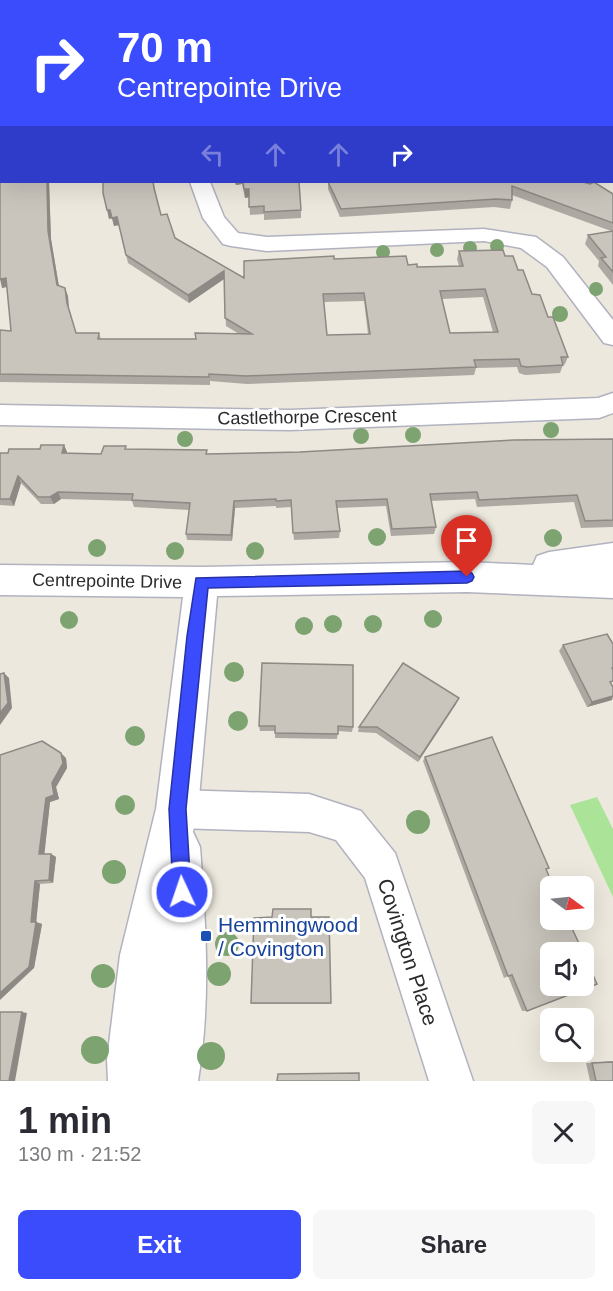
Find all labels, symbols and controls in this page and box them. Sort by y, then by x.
icon: right [18,24,96,102]
text: 70 m [117,24,213,71]
text: Centrepointe Drive [117,73,342,103]
icon: left [196,138,229,171]
icon: ahead [259,138,292,171]
icon: ahead [322,138,355,171]
icon: right [385,138,418,171]
street label: Castlethorpe Crescent [217,405,397,429]
pin [441,515,492,577]
icon: arrive [450,524,483,557]
street label: Centrepointe Drive [32,570,182,592]
position arrow [150,860,214,924]
street label: Covington Place [373,876,443,1028]
north arrow [540,876,594,930]
map controls [540,876,594,1062]
place label: Hemmingwood / Covington [218,913,358,960]
marker: Hemmingwood / Covington [199,929,213,943]
button: sound [540,942,594,996]
button: search [540,1008,594,1062]
text: 1 min [18,1100,112,1141]
button: close [532,1101,595,1164]
text: 130 m · 21:52 [18,1143,141,1165]
button: Exit [18,1210,301,1279]
button: Share [313,1210,595,1279]

